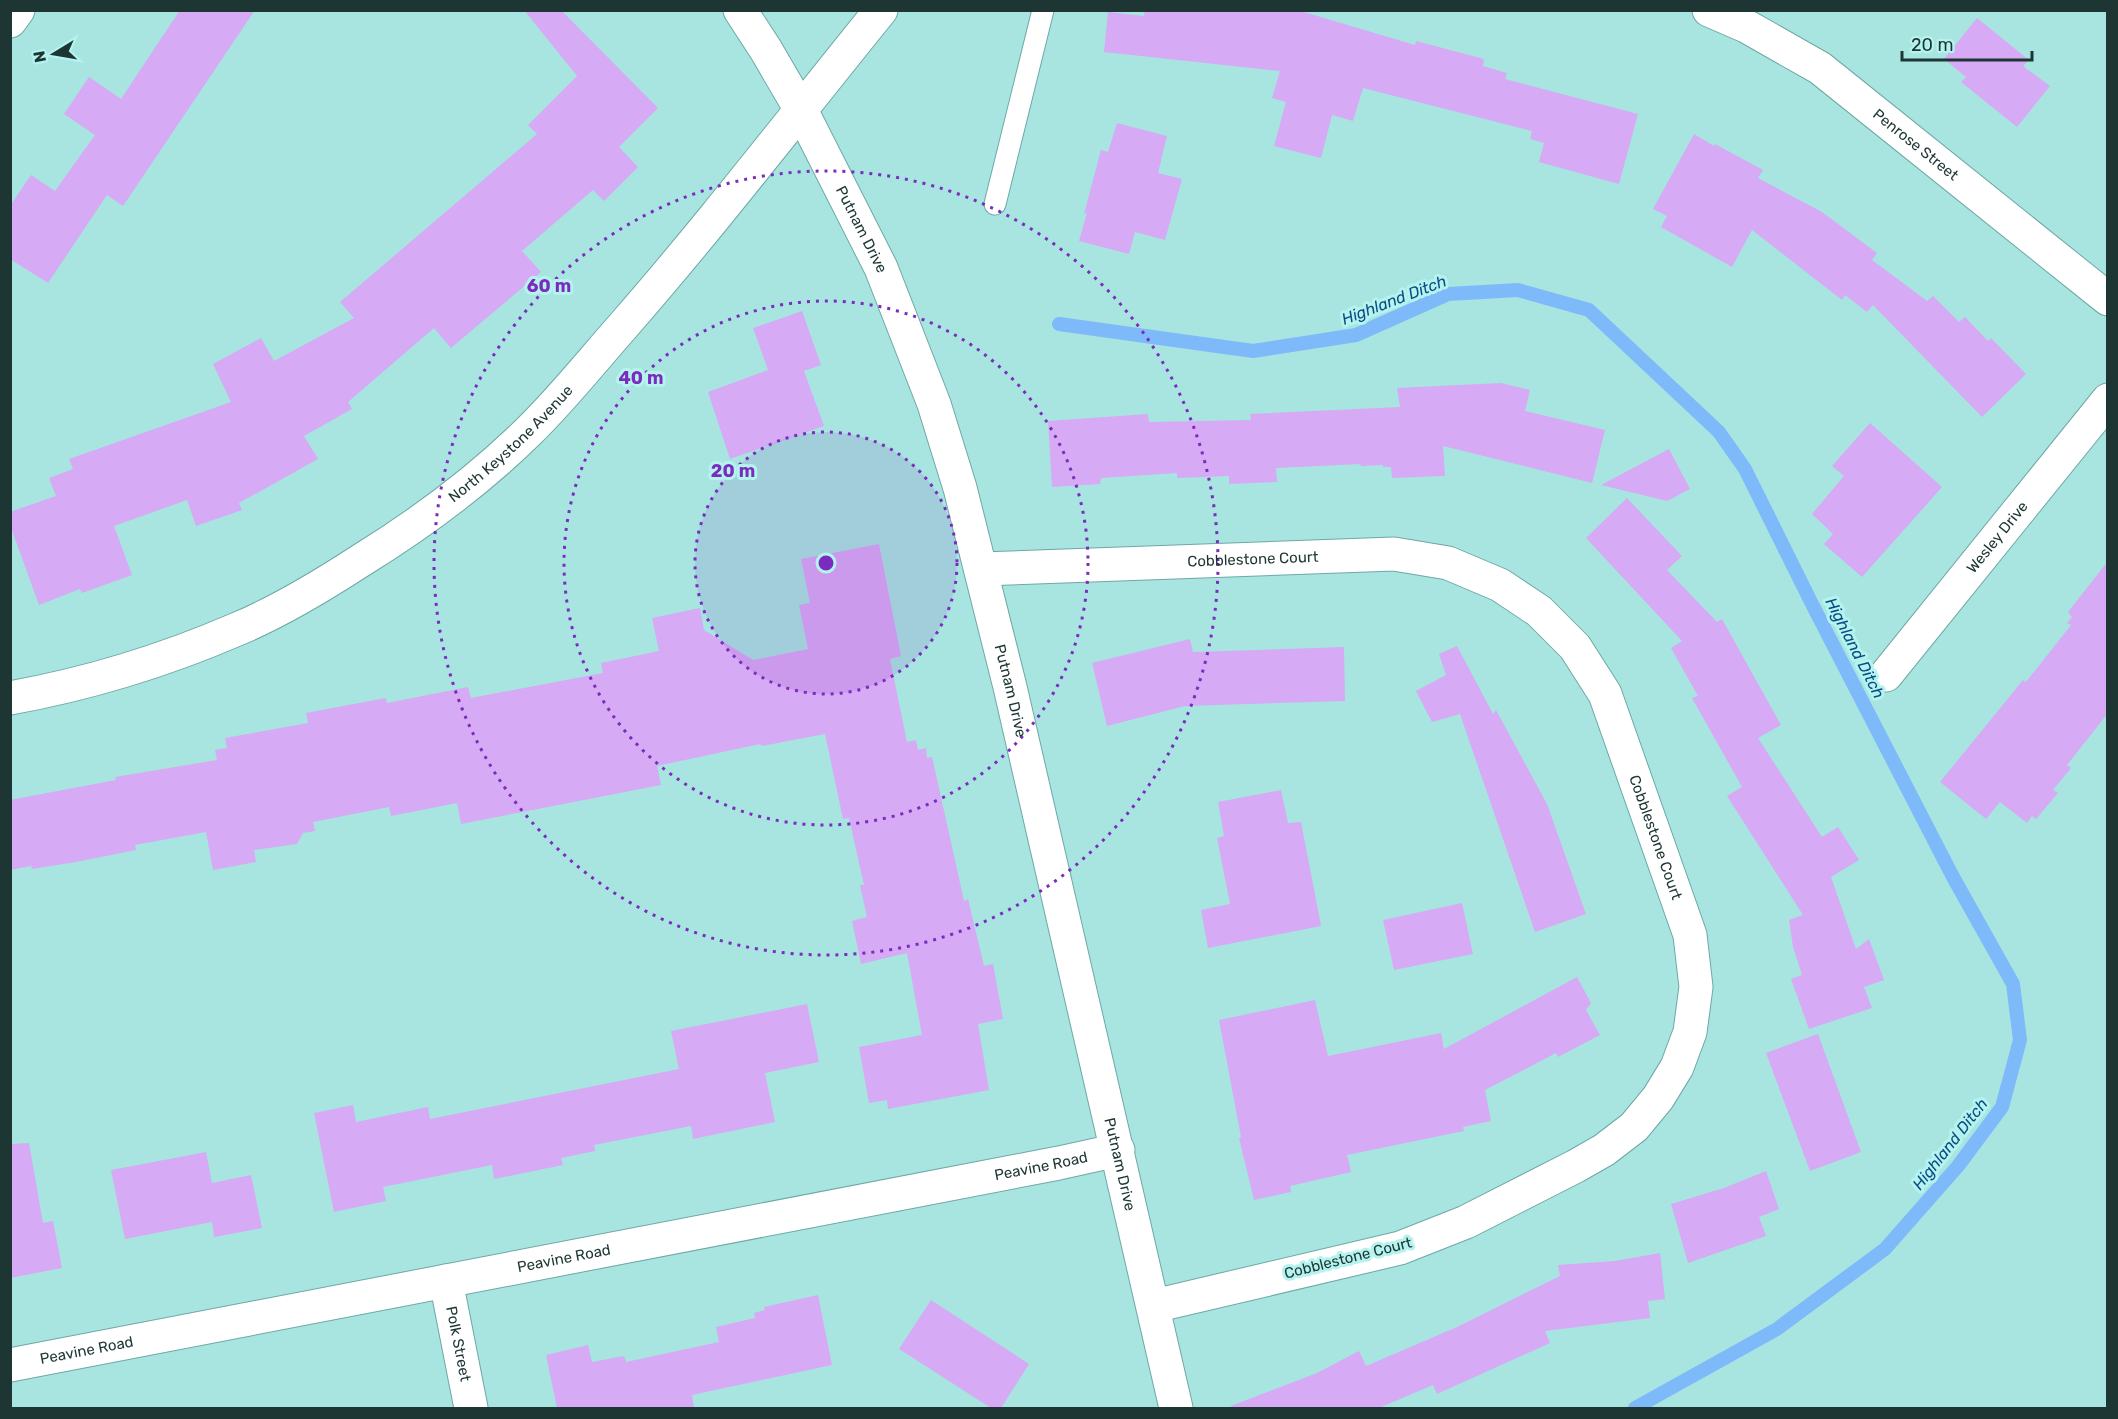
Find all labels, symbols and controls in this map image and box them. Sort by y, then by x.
north arrow [24,24,84,84]
scale bar [1902,24,2032,62]
text: 20 m [1911,34,1953,56]
text: N [29,49,50,64]
street label: Penrose Street [1869,105,1962,184]
street label: Putnam Drive [832,183,891,275]
water label: Highland Ditch [1339,271,1449,329]
text: 60 m [527,275,571,297]
text: 40 m [619,367,663,389]
street label: North Keystone Avenue [445,382,577,506]
text: 20 m [711,460,755,482]
street label: Wesley Drive [1963,498,2032,577]
street label: Cobblestone Court [1187,548,1319,571]
centre of rings [816,553,836,573]
water label: Highland Ditch [1821,594,1889,702]
street label: Putnam Drive [991,642,1030,739]
street label: Cobblestone Court [1625,773,1686,902]
water label: Highland Ditch [1908,1095,1992,1193]
street label: Putnam Drive [1100,1116,1139,1213]
street label: Peavine Road [993,1148,1089,1184]
street label: Cobblestone Court [1282,1233,1414,1283]
street label: Peavine Road [516,1241,612,1276]
street label: Polk Street [442,1305,475,1383]
street label: Peavine Road [38,1332,135,1368]

